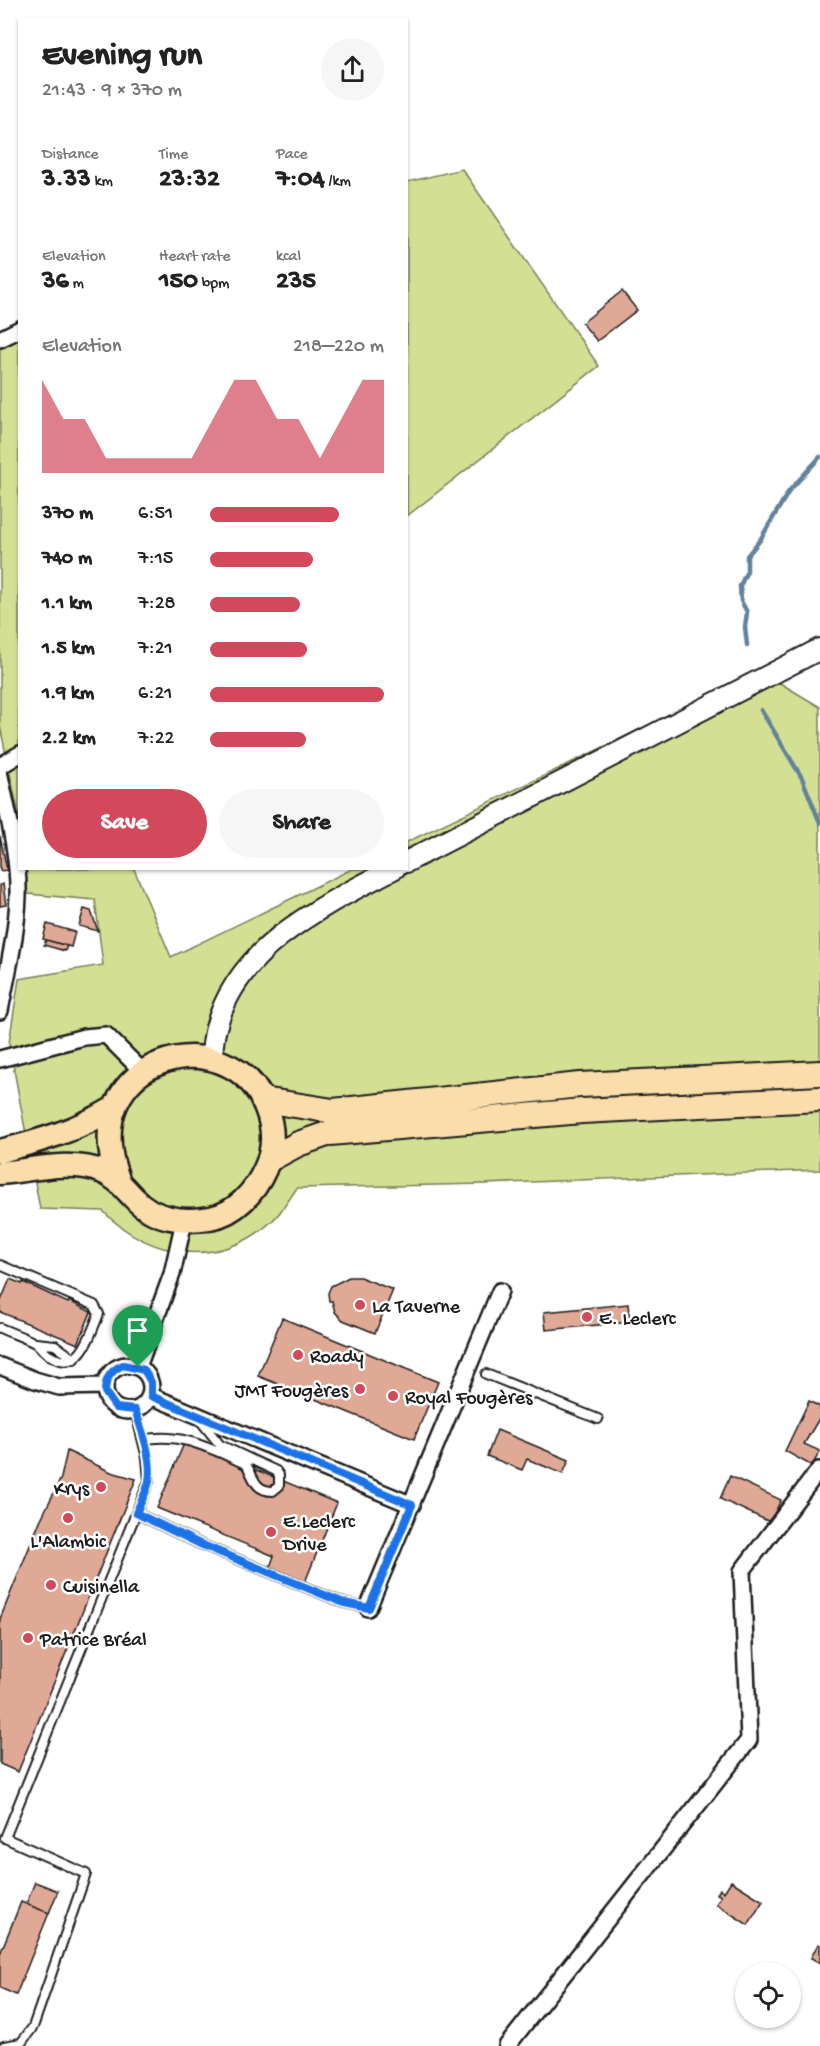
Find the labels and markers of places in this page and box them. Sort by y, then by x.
place label: La Taverne [372,1297,461,1320]
marker: La Taverne [353,1298,367,1312]
pin [112,1305,163,1367]
place label: E. Leclerc [599,1309,677,1332]
marker: E. Leclerc [580,1310,594,1324]
place label: Roady [310,1347,364,1370]
marker: Roady [291,1348,305,1362]
place label: JMT Fougères [235,1381,349,1404]
marker: JMT Fougères [353,1382,367,1396]
place label: Royal Fougères [405,1388,533,1411]
marker: Royal Fougères [386,1389,400,1403]
place label: Krys [54,1479,90,1502]
marker: Krys [94,1480,108,1494]
marker: L'Alambic [61,1511,75,1525]
place label: E.Leclerc Drive [281,1512,356,1558]
marker: E.Leclerc Drive [264,1525,278,1539]
place label: L'Alambic [30,1532,107,1555]
place label: Cuisinella [63,1577,140,1600]
marker: Cuisinella [44,1578,58,1592]
place label: Patrice Bréal [39,1630,147,1653]
marker: Patrice Bréal [21,1631,35,1645]

